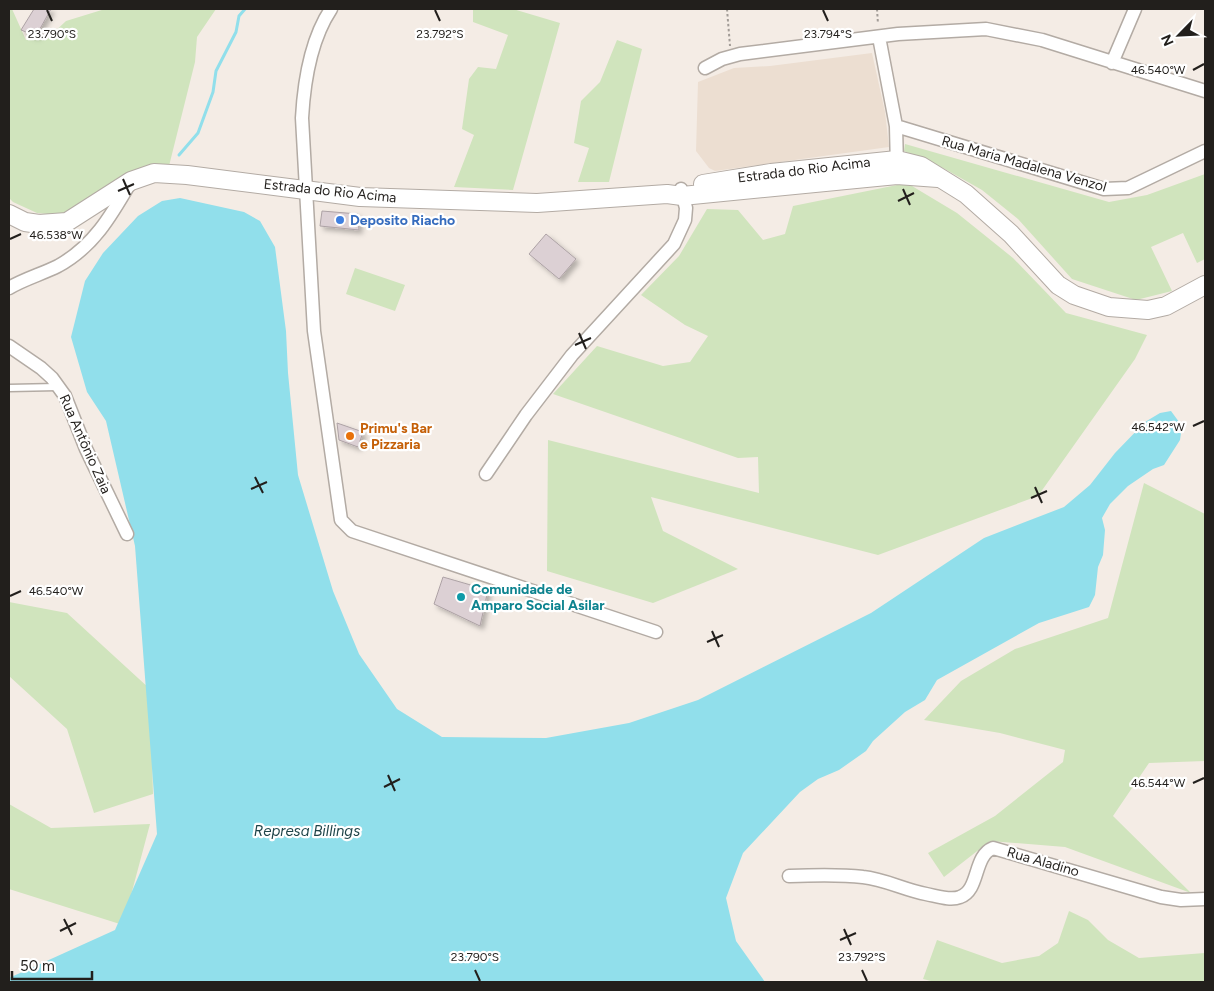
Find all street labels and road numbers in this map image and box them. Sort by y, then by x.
street label: Rua Maria Madalena Venzol [940,132,1108,196]
street label: Estrada do Rio Acima [737,153,871,187]
street label: Estrada do Rio Acima [263,176,397,206]
street label: Rua Antônio Zaia [55,392,115,496]
street label: Rua Aladino [1005,844,1081,880]

